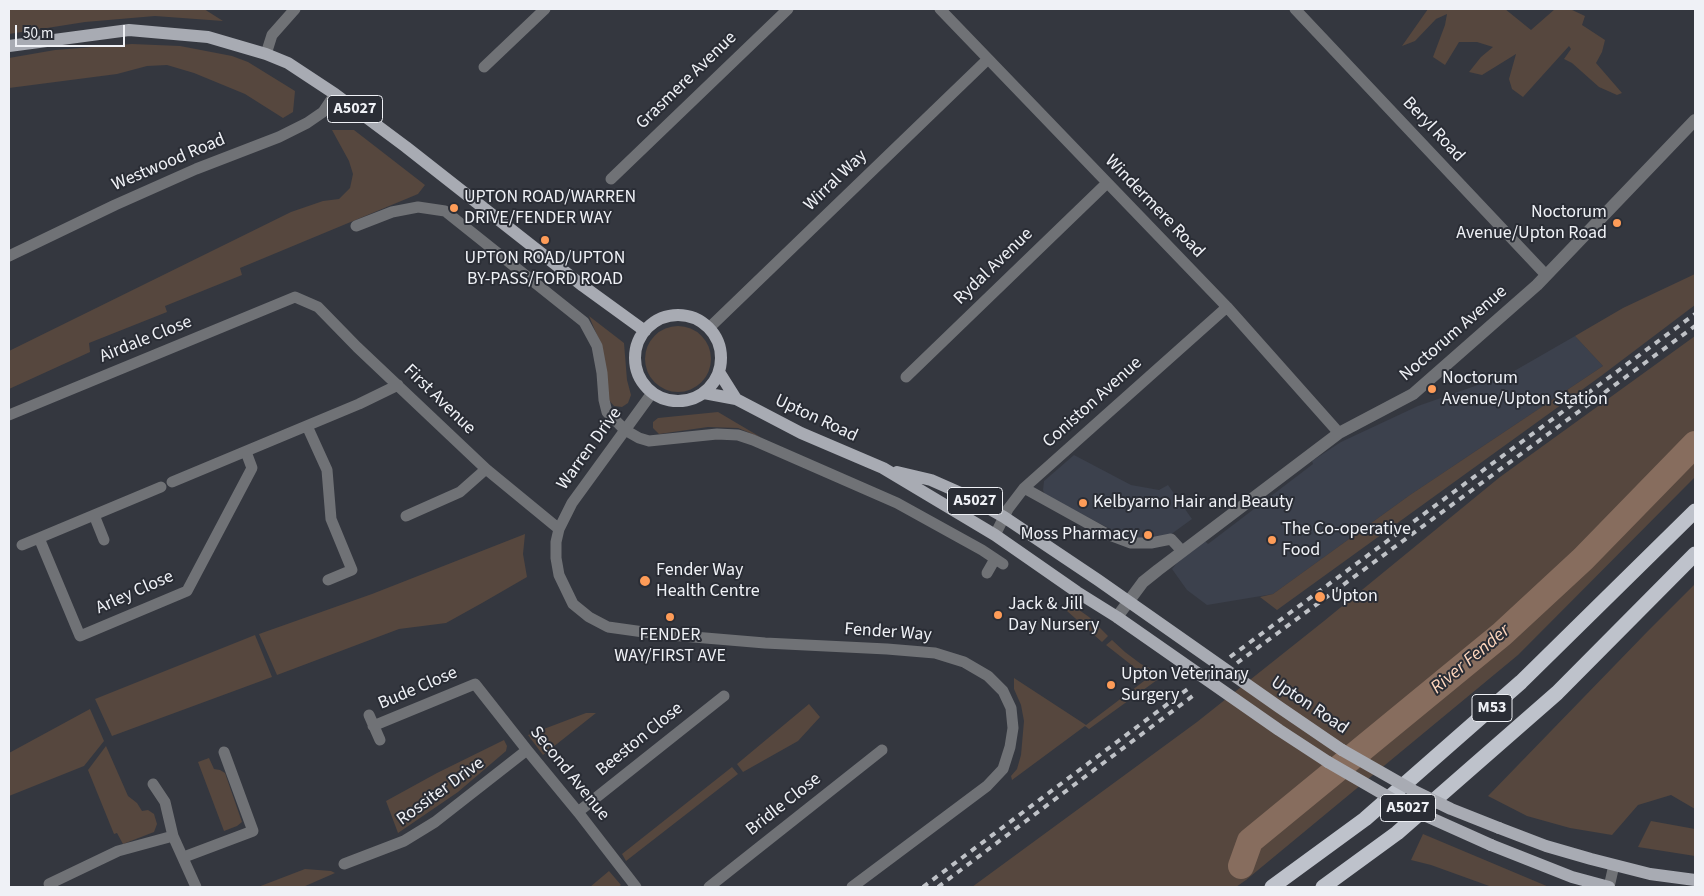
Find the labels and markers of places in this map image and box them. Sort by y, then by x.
place label: UPTON ROAD/WARREN DRIVE/FENDER WAY [464,187,636,230]
marker: UPTON ROAD/WARREN DRIVE/FENDER WAY [448,202,460,214]
place label: Noctorum Avenue/Upton Road [1456,202,1607,244]
marker: Noctorum Avenue/Upton Road [1611,217,1623,229]
marker: UPTON ROAD/UPTON BY-PASS/FORD ROAD [539,234,551,246]
place label: UPTON ROAD/UPTON BY-PASS/FORD ROAD [465,248,625,290]
place label: Noctorum Avenue/Upton Station [1442,368,1608,410]
marker: Noctorum Avenue/Upton Station [1426,383,1438,395]
place label: Kelbyarno Hair and Beauty [1093,492,1293,514]
marker: Kelbyarno Hair and Beauty [1077,497,1089,509]
place label: The Co-operative Food [1282,519,1411,562]
place label: Moss Pharmacy [1020,524,1138,546]
marker: Moss Pharmacy [1142,529,1154,541]
marker: The Co-operative Food [1266,534,1278,546]
place label: Fender Way Health Centre [656,560,760,602]
marker: Fender Way Health Centre [638,574,652,588]
place label: Upton [1331,586,1378,608]
marker: Upton [1313,590,1327,604]
place label: Jack & Jill Day Nursery [1008,594,1099,636]
marker: Jack & Jill Day Nursery [992,609,1004,621]
marker: FENDER WAY/FIRST AVE [664,611,676,623]
place label: FENDER WAY/FIRST AVE [614,625,726,668]
place label: Upton Veterinary Surgery [1121,664,1249,706]
marker: Upton Veterinary Surgery [1105,679,1117,691]

